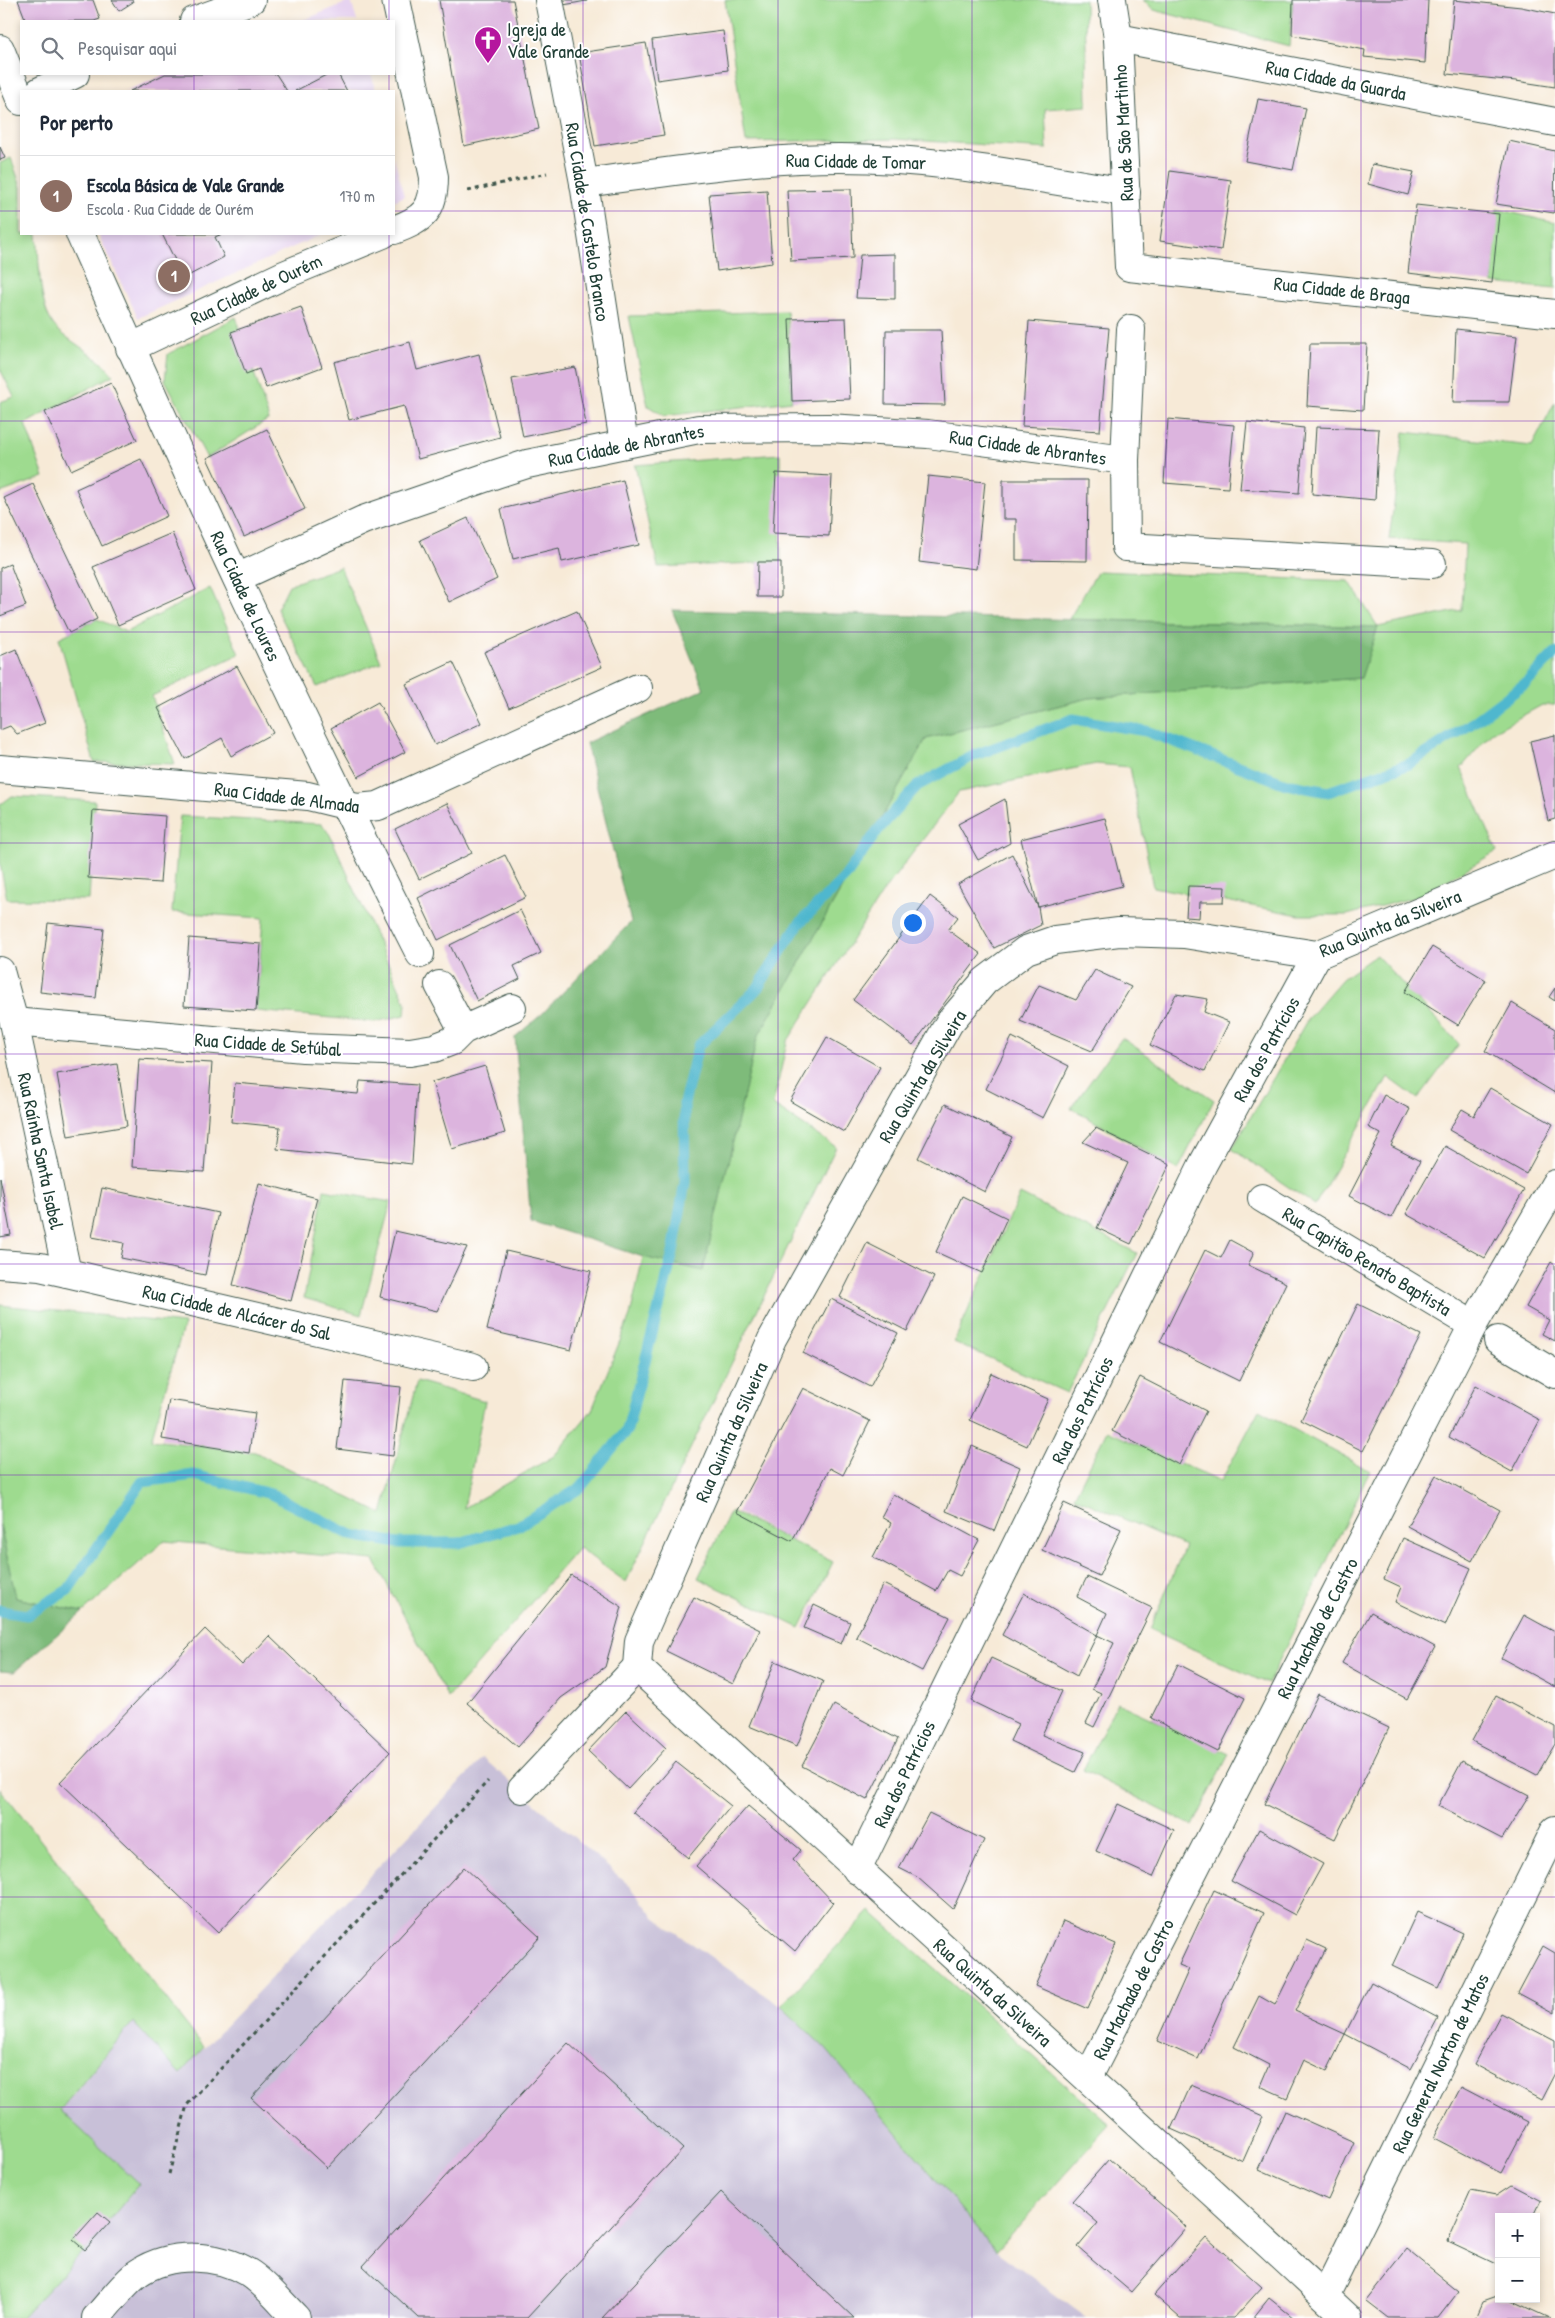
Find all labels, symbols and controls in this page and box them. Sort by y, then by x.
place label: Igreja de Vale Grande [507,16,590,64]
search box [20,20,395,75]
church icon: Igreja de Vale Grande [473,25,503,64]
icon: search [38,34,66,62]
text: Pesquisar aqui [78,35,177,61]
street label: Rua Cidade da Guarda [1264,54,1409,106]
street label: Rua de São Martinho [1106,64,1140,202]
text: Por perto [40,108,113,137]
street label: Rua Cidade de Castelo Branco [559,121,617,323]
street label: Rua Cidade de Tomar [786,147,927,175]
text: Escola Básica de Vale Grande [87,172,284,198]
text: 1 [53,185,59,207]
text: 170 m [340,185,375,207]
text: Escola · Rua Cidade de Ourém [87,198,254,220]
street label: Rua Cidade de Ourém [186,247,326,331]
pin: 1 [158,257,190,295]
street label: Rua Cidade de Braga [1273,270,1412,310]
street label: Rua Cidade de Abrantes [546,417,706,473]
street label: Rua Cidade de Abrantes [948,423,1108,471]
street label: Rua Cidade de Loures [204,527,288,665]
street label: Rua Cidade de Almada [213,775,361,819]
street label: Rua Quinta da Silveira [1315,883,1465,963]
your location [900,910,926,936]
street label: Rua dos Patrícios [1226,992,1306,1106]
street label: Rua Quinta da Silveira [872,1004,972,1147]
street label: Rua Cidade de Setúbal [194,1026,343,1062]
street label: Rua Raínha Santa Isabel [12,1070,70,1233]
street label: Rua Capitão Renato Baptista [1278,1200,1457,1322]
street label: Rua Cidade de Alcácer do Sal [140,1278,335,1347]
street label: Rua dos Patrícios [1045,1352,1119,1468]
street label: Rua Quinta da Silveira [688,1357,774,1506]
street label: Rua Machado de Castro [1270,1553,1364,1703]
street label: Rua dos Patrícios [867,1716,941,1832]
street label: Rua Machado de Castro [1086,1914,1180,2064]
street label: Rua Quinta da Silveira [928,1932,1058,2052]
street label: Rua General Norton de Matos [1385,1969,1495,2157]
map controls [1495,2213,1540,2303]
button: + [1495,2213,1540,2258]
button: − [1495,2258,1540,2303]

